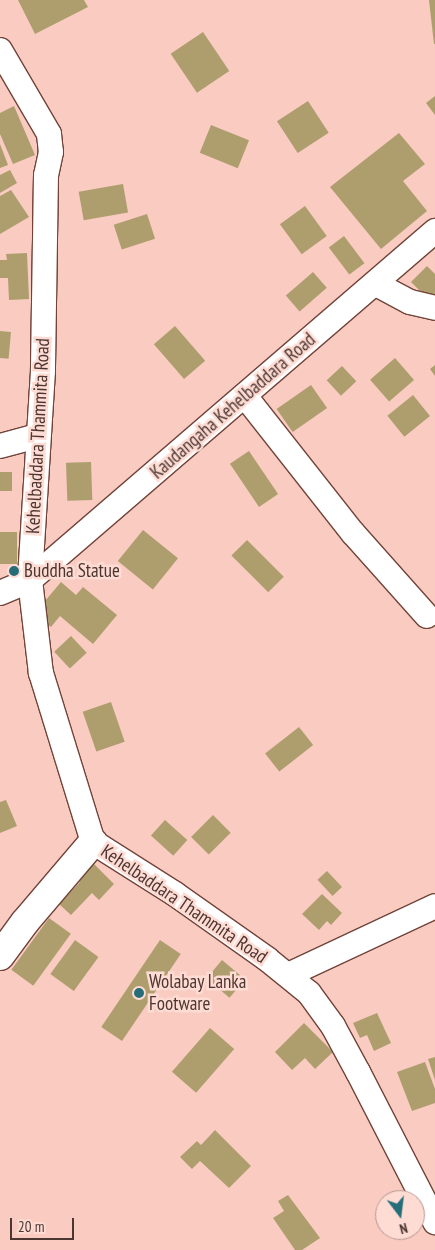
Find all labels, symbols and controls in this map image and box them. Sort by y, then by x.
street label: Kaudangaha Kehelbaddara Road [146,328,320,484]
street label: Kehelbaddara Thammita Road [21,337,55,535]
place label: Buddha Statue [24,560,120,582]
marker: Buddha Statue [8,565,20,577]
street label: Kehelbaddara Thammita Road [96,840,272,968]
place label: Wolabay Lanka Footware [149,971,247,1015]
marker: Wolabay Lanka Footware [133,987,145,999]
north arrow [375,1190,425,1240]
scale bar [12,1208,76,1240]
text: 20 m [18,1217,44,1236]
text: N [398,1219,410,1238]

